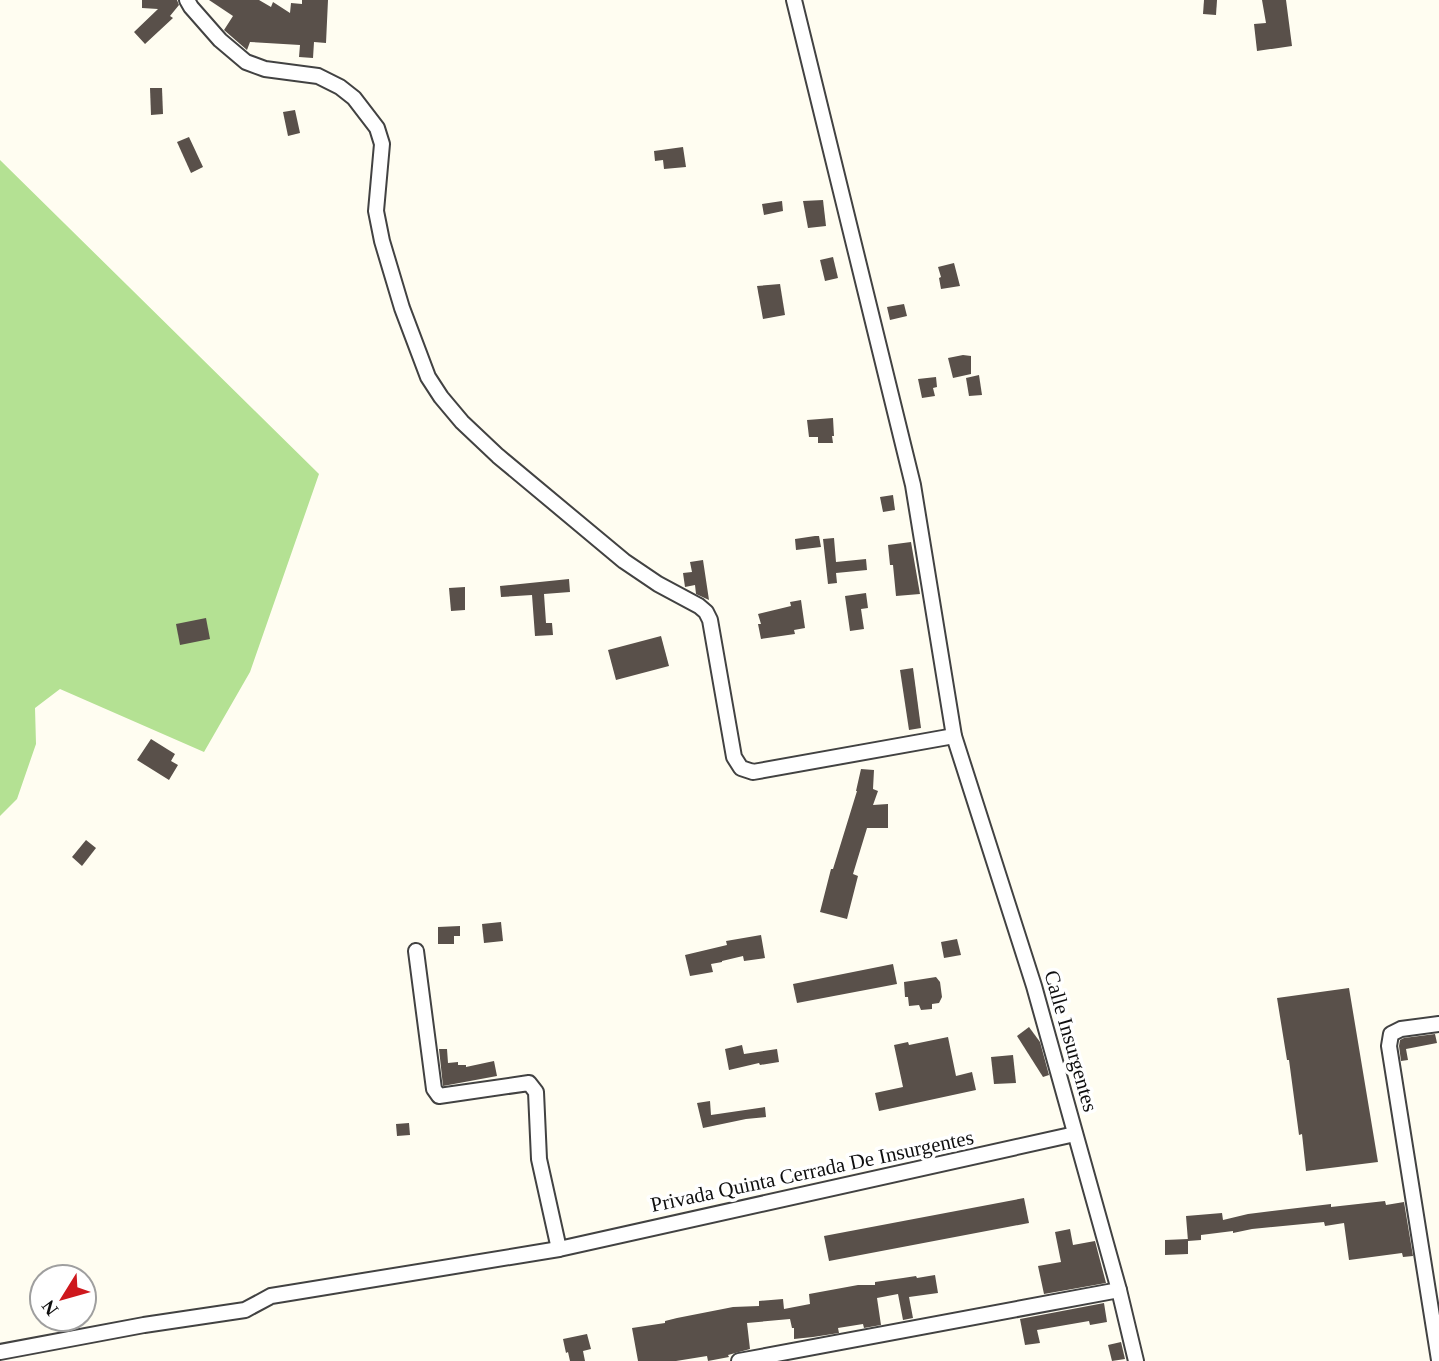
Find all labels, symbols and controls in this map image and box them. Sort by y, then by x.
street label: Calle Insurgentes [1039,968,1103,1114]
street label: Privada Quinta Cerrada De Insurgentes [648,1125,976,1217]
north arrow [28,1263,98,1333]
text: N [37,1296,62,1320]

